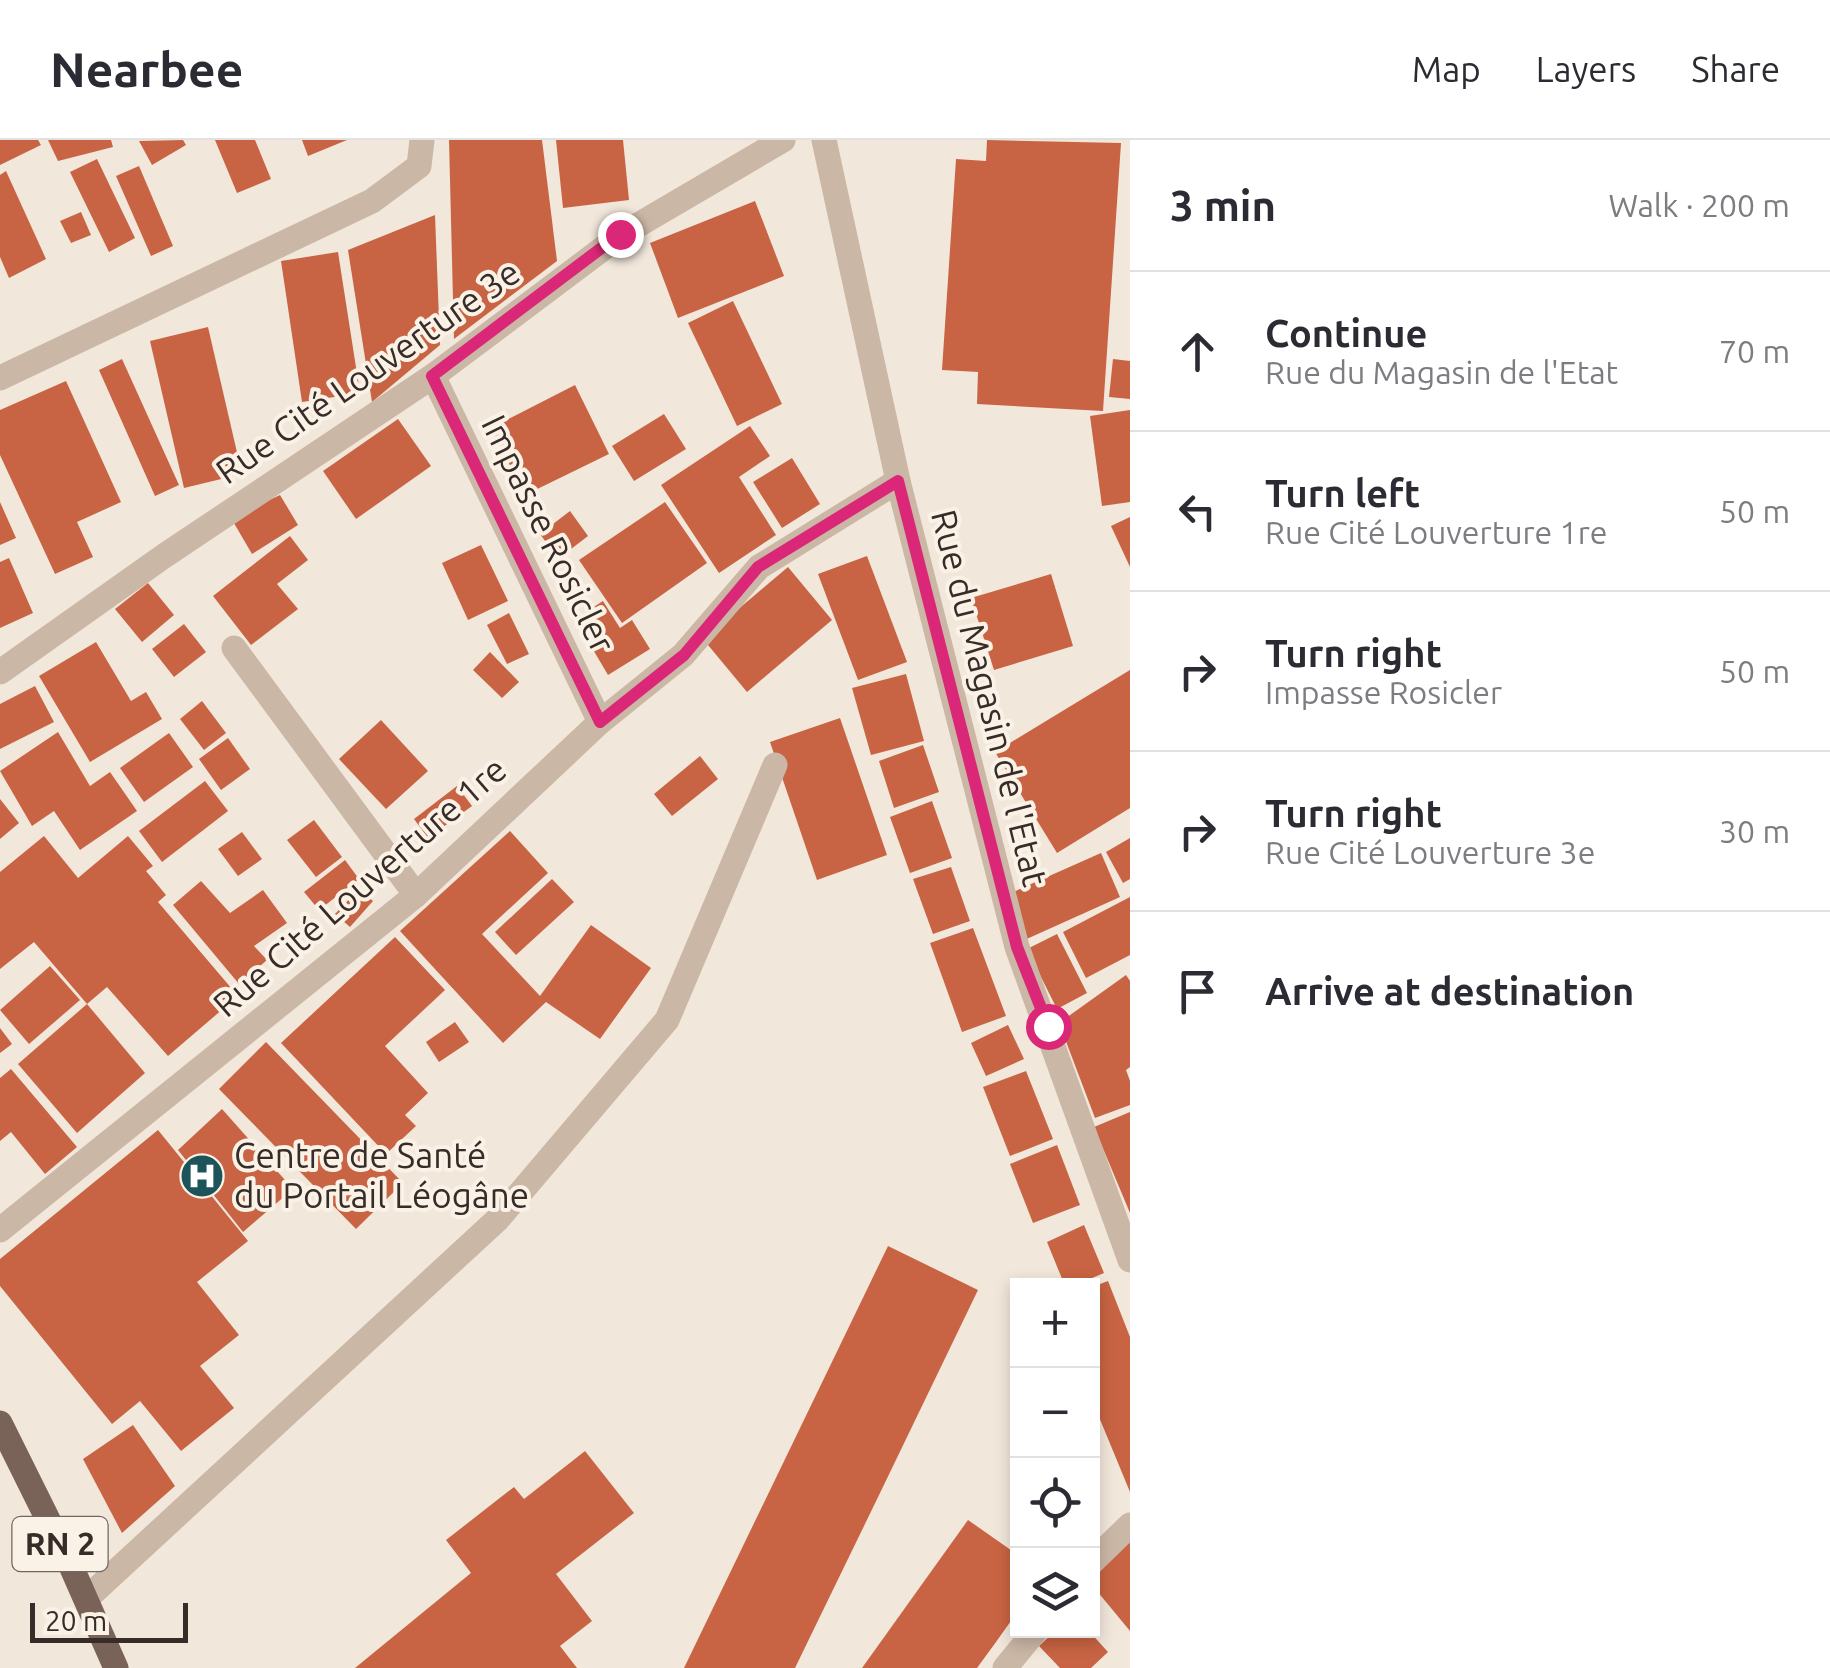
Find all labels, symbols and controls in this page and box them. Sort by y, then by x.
text: Nearbee [50,42,243,96]
text: Map [1412,49,1481,89]
text: Layers [1536,49,1636,89]
text: Share [1691,49,1780,89]
text: 3 min [1170,182,1276,229]
text: Walk · 200 m [1608,187,1790,223]
route end [598,212,644,258]
street label: Rue Cité Louverture 3e [208,251,527,491]
text: Continue [1265,312,1427,354]
icon: ahead [1170,324,1225,379]
text: 70 m [1719,333,1790,369]
text: Rue du Magasin de l'Etat [1265,354,1618,390]
street label: Impasse Rosicler [474,408,624,659]
text: Turn left [1265,472,1420,514]
icon: left [1170,484,1225,539]
text: 50 m [1719,493,1790,529]
street label: Rue du Magasin de l'Etat [924,506,1056,890]
text: Rue Cité Louverture 1re [1265,514,1607,550]
text: Turn right [1265,632,1442,674]
icon: right [1170,644,1225,699]
text: 50 m [1719,653,1790,689]
text: Impasse Rosicler [1265,674,1502,710]
street label: Rue Cité Louverture 1re [205,748,514,1024]
text: Turn right [1265,792,1442,834]
icon: right [1170,804,1225,859]
text: 30 m [1719,813,1790,849]
text: Rue Cité Louverture 3e [1265,834,1595,870]
icon: arrive [1170,964,1225,1019]
text: Arrive at destination [1265,970,1634,1012]
route start [1026,1004,1072,1050]
place label: Centre de Santé du Portail Léogâne [234,1135,529,1215]
hospital icon: Centre de Santé du Portail Léogâne [179,1153,225,1199]
map controls [1010,1278,1100,1638]
button: + [1010,1278,1100,1368]
button: − [1010,1368,1100,1458]
button: locate [1010,1458,1100,1548]
road number: RN 2 [12,1517,108,1571]
button: layers [1010,1548,1100,1638]
scale bar [30,1598,188,1642]
text: 20 m [45,1605,107,1636]

